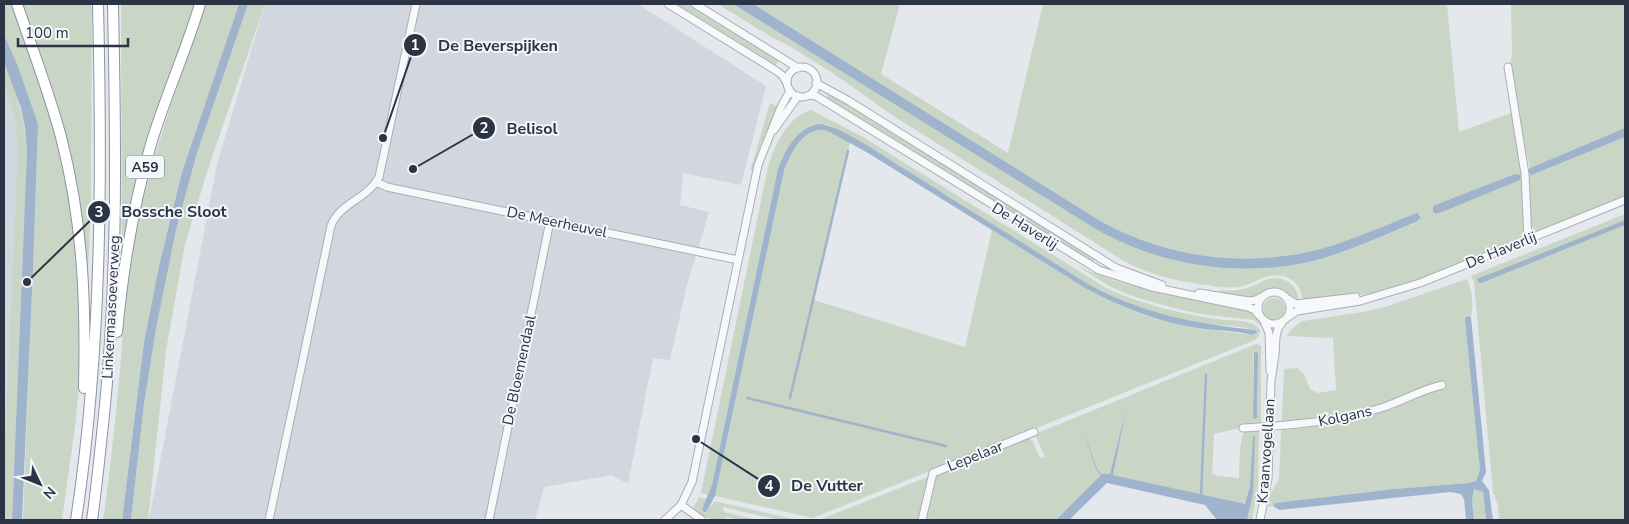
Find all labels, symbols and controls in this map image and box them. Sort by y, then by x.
scale bar [18,15,128,47]
text: 100 m [25,23,69,43]
callout: De Beverspijken [403,29,568,60]
text: 1 [410,35,420,55]
text: De Beverspijken [438,35,558,57]
callout: Belisol [471,113,567,144]
text: 2 [479,118,489,138]
text: Belisol [507,118,558,140]
road number: A59 [126,156,164,178]
callout: Bossche Sloot [87,196,237,227]
street label: De Haverlij [988,198,1062,254]
text: Bossche Sloot [121,201,228,223]
text: 3 [94,202,104,222]
street label: De Meerheuvel [505,202,610,243]
street label: De Haverlij [1463,227,1539,273]
street label: Linkermaasoeverweg [97,235,125,379]
street label: De Bloemendaal [498,312,541,427]
street label: Kraanvogellaan [1252,398,1280,504]
street label: Kolgans [1316,401,1374,431]
street label: Lepelaar [944,436,1006,476]
north arrow [15,459,65,509]
callout: De Vutter [756,470,873,501]
text: De Vutter [791,475,864,497]
text: 4 [764,476,774,496]
text: N [39,482,60,503]

